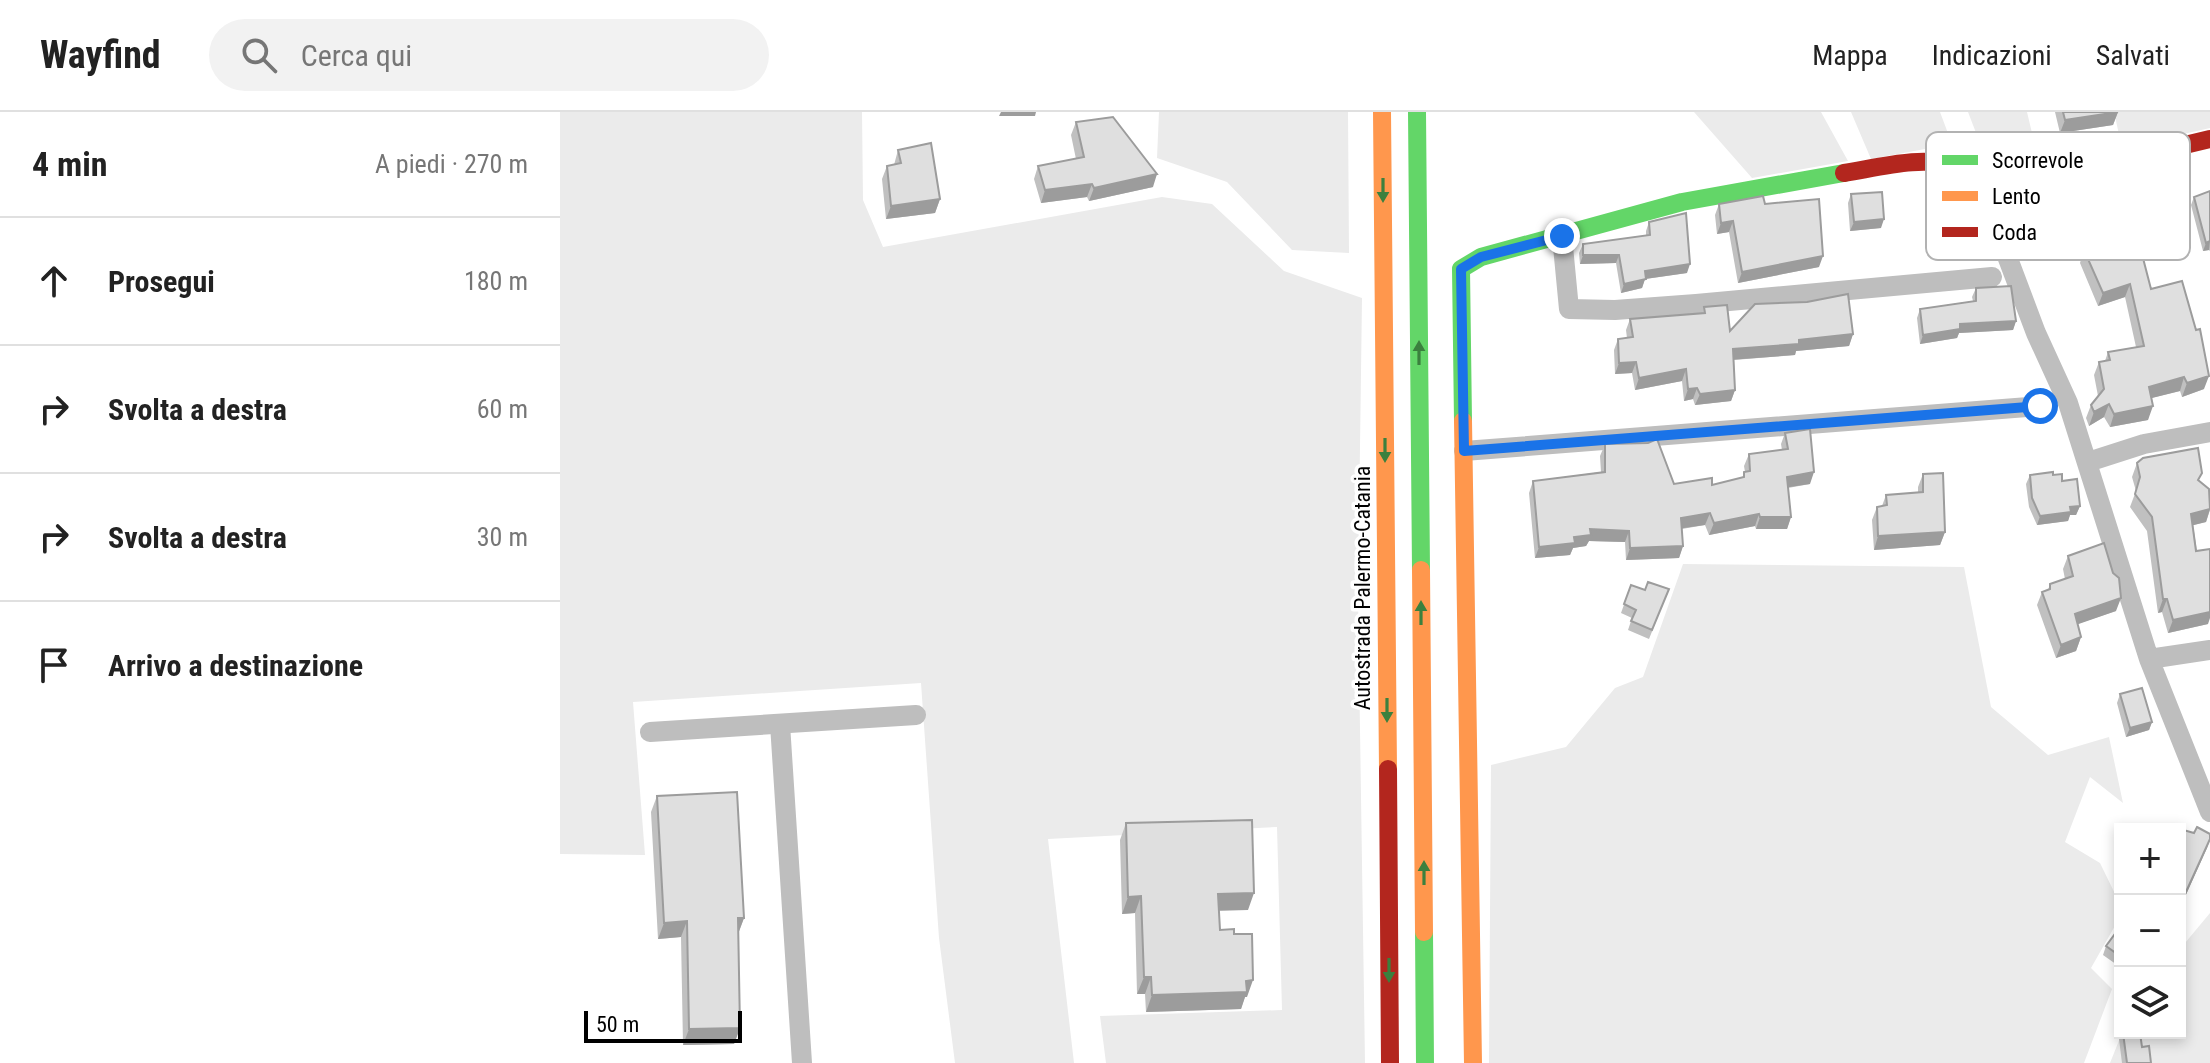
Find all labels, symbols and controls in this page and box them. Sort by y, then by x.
search box [209,19,769,91]
text: Wayfind [40,33,161,77]
icon: search [237,33,281,77]
text: Cerca qui [301,38,412,73]
text: Mappa [1812,39,1888,72]
text: Indicazioni [1932,39,2052,72]
text: Salvati [2096,39,2170,72]
legend [1926,132,2190,260]
text: 4 min [32,144,108,184]
text: Scorrevole [1992,148,2084,173]
text: A piedi · 270 m [375,149,528,179]
one-way arrow [1376,178,1389,203]
text: Lento [1992,184,2041,209]
route end [1544,218,1580,254]
text: Coda [1992,220,2037,245]
icon: ahead [32,259,76,303]
text: Prosegui [108,264,215,299]
text: 180 m [464,266,528,296]
one-way arrow [1413,340,1425,365]
icon: right [32,387,76,431]
route start [2022,388,2058,424]
text: Svolta a destra [108,392,287,427]
text: 60 m [477,394,528,424]
one-way arrow [1379,438,1391,463]
street label: Autostrada Palermo-Catania [1350,466,1375,710]
icon: right [32,515,76,559]
text: Svolta a destra [108,520,287,555]
text: 30 m [477,522,528,552]
one-way arrow [1415,600,1428,625]
icon: arrive [32,643,76,687]
text: Arrivo a destinazione [108,648,363,683]
one-way arrow [1381,698,1393,723]
map controls [2114,823,2186,1039]
button: + [2114,823,2186,895]
one-way arrow [1417,860,1430,885]
button: − [2114,895,2186,967]
one-way arrow [1383,958,1395,983]
button: layers [2114,967,2186,1039]
scale bar [584,1007,742,1043]
text: 50 m [596,1012,639,1037]

